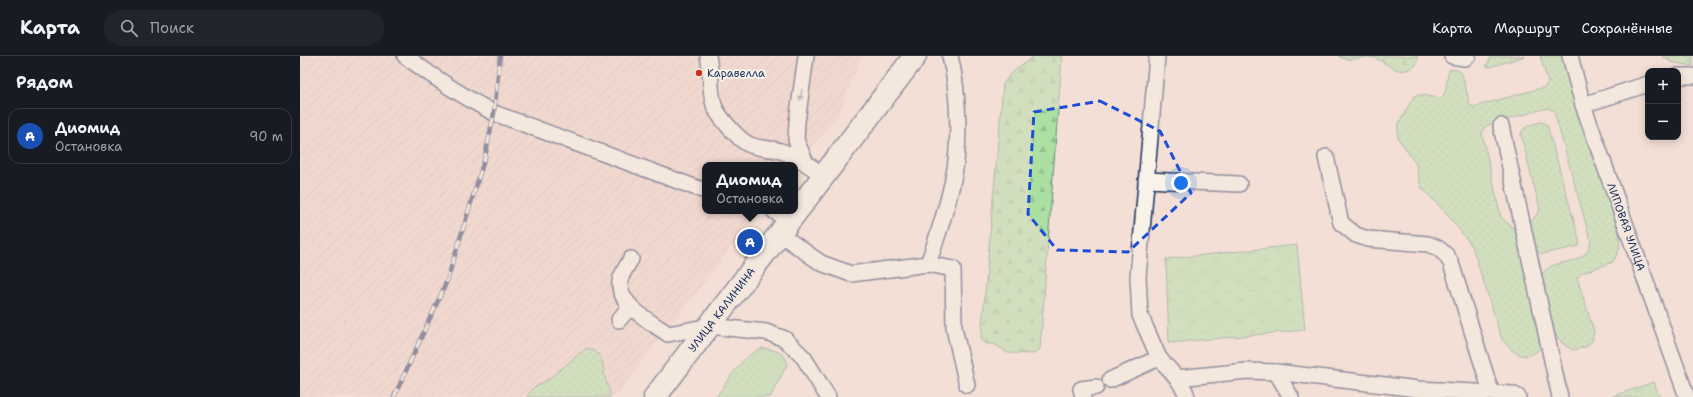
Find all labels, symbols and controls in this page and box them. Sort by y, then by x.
search box [104,10,384,46]
text: Карта [20,15,80,40]
icon: search [118,17,140,39]
text: Поиск [150,18,194,38]
text: Карта [1432,19,1472,37]
text: Маршрут [1494,19,1560,37]
text: Сохранённые [1582,19,1673,37]
place label: Каравелла [707,66,765,81]
marker: Каравелла [694,68,704,78]
map controls [1645,68,1681,140]
button: + [1645,68,1681,104]
text: Рядом [16,71,73,93]
one-way arrow [798,89,804,101]
button: − [1645,104,1681,140]
text: Диомид [55,118,120,138]
text: A [25,128,35,145]
text: 90 m [249,128,283,145]
text: Остановка [55,138,122,155]
popup [702,162,798,214]
text: Диомид [716,170,782,190]
your location [1171,173,1191,193]
street label: ЛИПОВАЯ УЛИЦА [1604,181,1649,273]
text: Остановка [716,190,784,207]
pin: A [737,227,763,257]
street label: УЛИЦА КАЛИНИНА [685,264,759,355]

